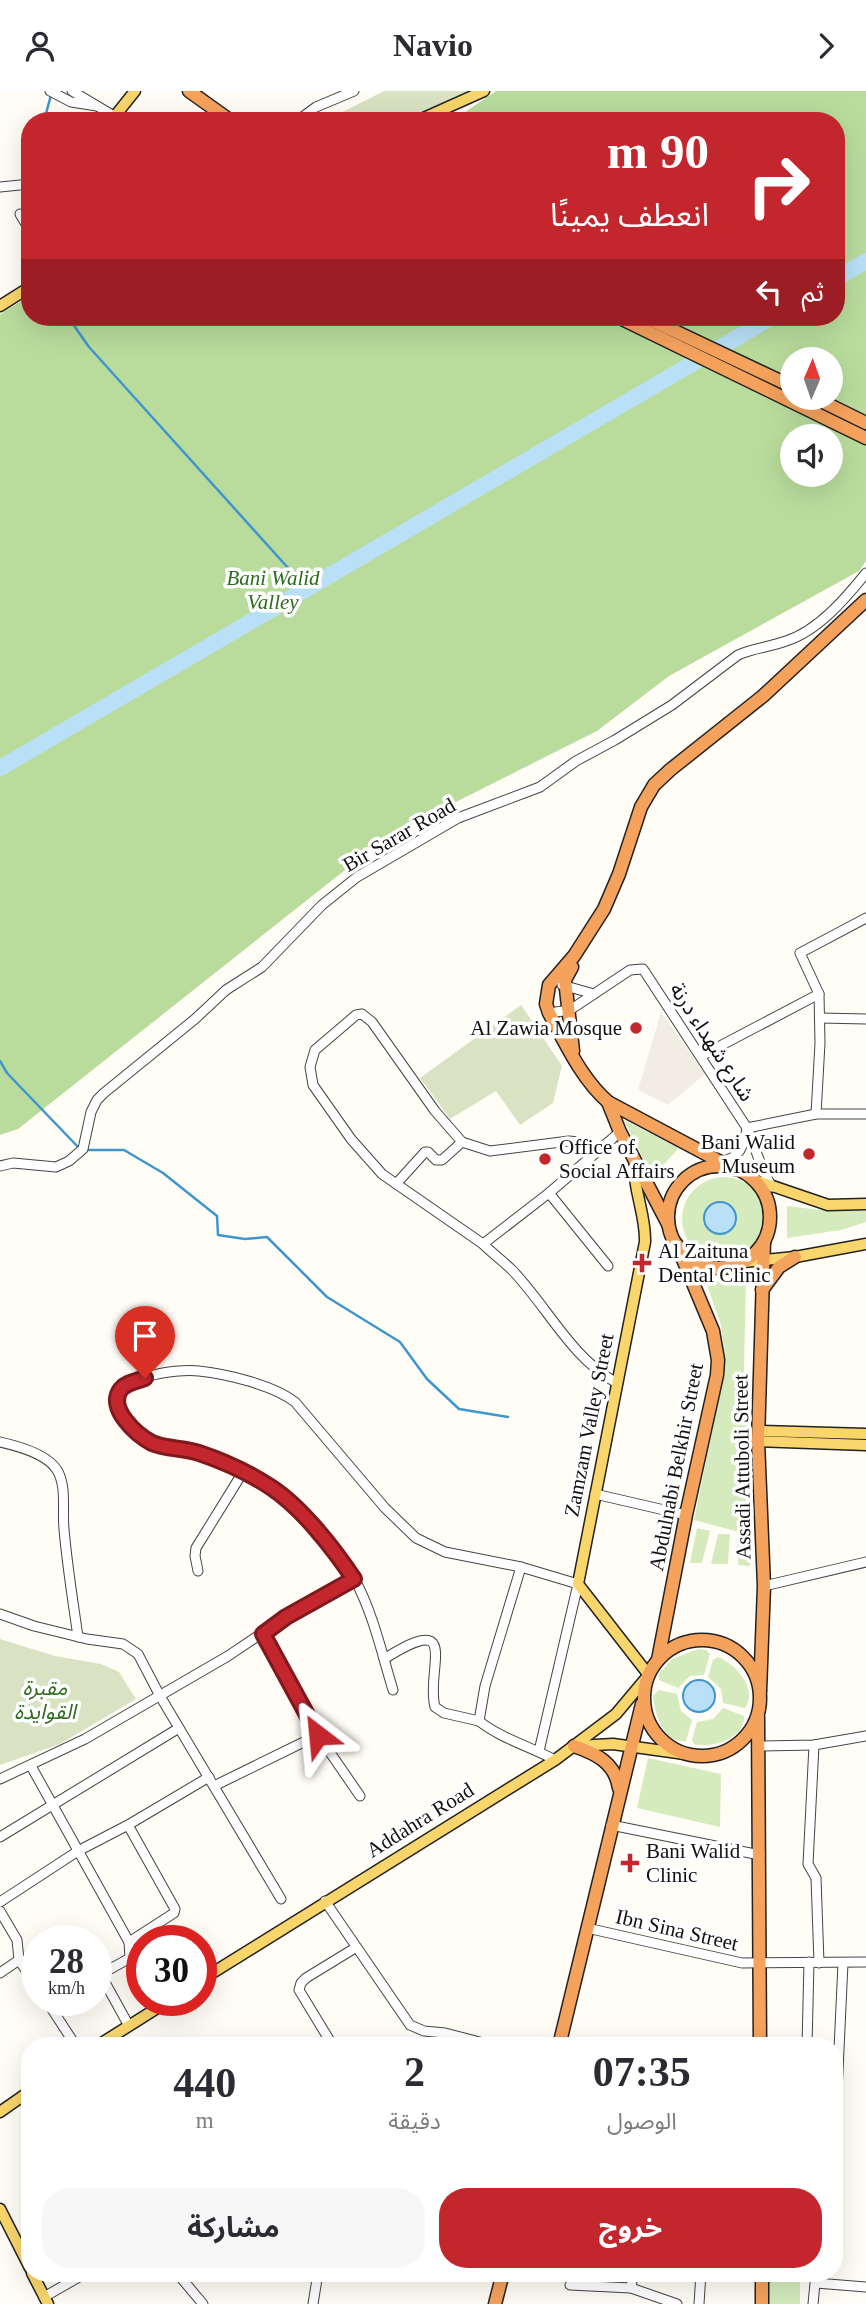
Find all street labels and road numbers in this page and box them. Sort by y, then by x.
street label: Bir Sarar Road [338,793,460,877]
street label: شارع شهداء درنة [662,978,759,1107]
street label: Zamzam Valley Street [559,1331,619,1519]
street label: Abdulnabi Belkhir Street [644,1361,708,1573]
street label: Assadi Attuboli Street [728,1374,756,1560]
street label: Addahra Road [362,1777,478,1862]
street label: Ibn Sina Street [613,1904,741,1956]

